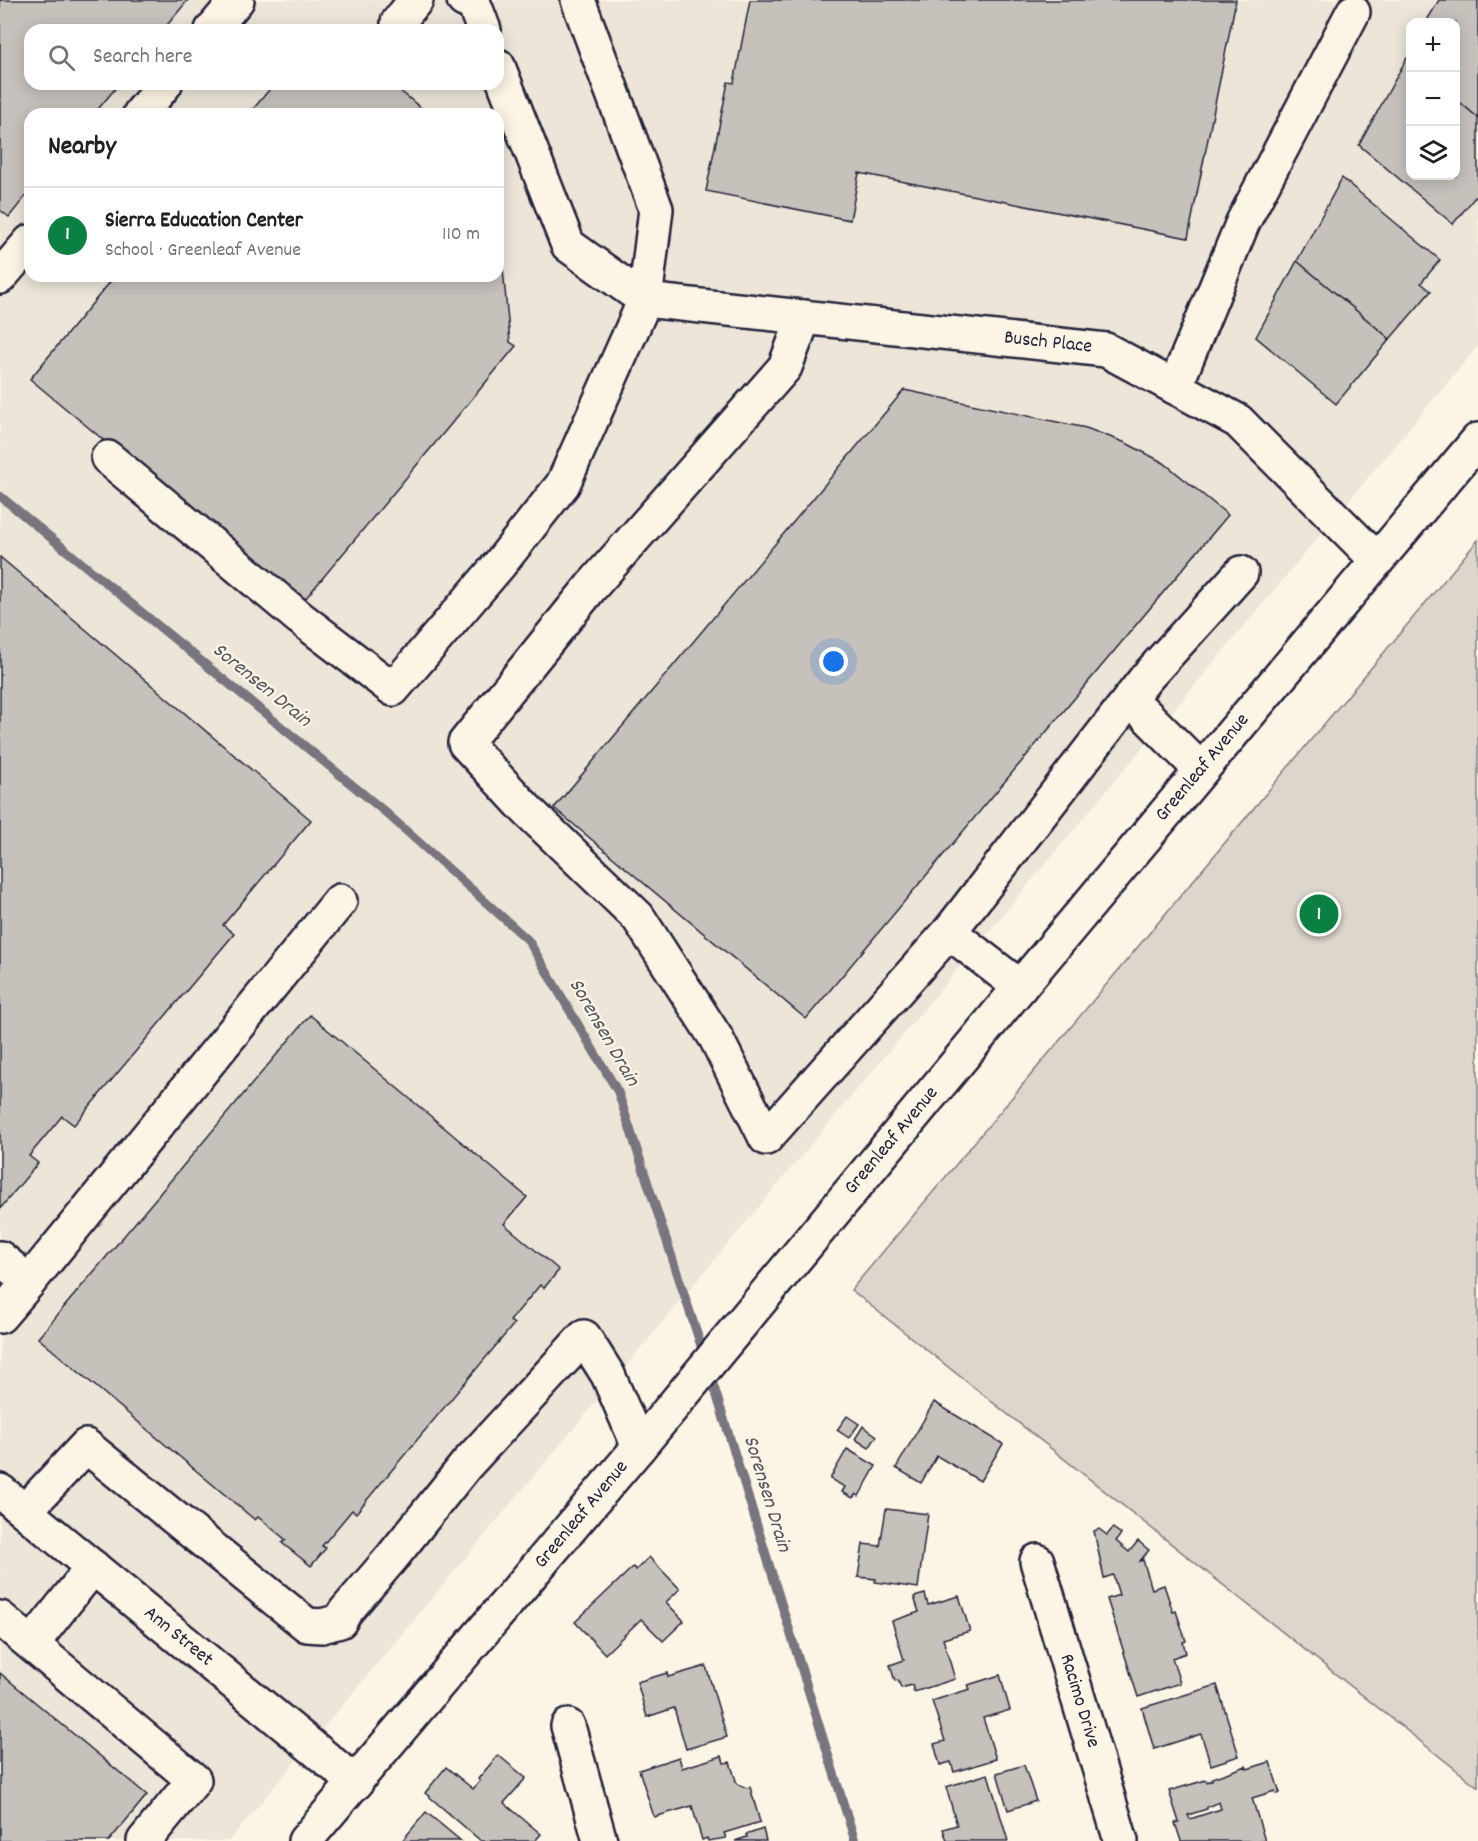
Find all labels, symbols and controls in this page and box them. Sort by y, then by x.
map controls [1406,18,1460,180]
button: + [1406,18,1460,72]
search box [24,24,504,90]
icon: search [45,41,78,74]
text: Search here [93,42,192,73]
button: − [1406,72,1460,126]
button: layers [1406,126,1460,180]
text: Nearby [48,129,116,166]
text: Sierra Education Center [105,206,303,237]
text: 1 [65,221,70,249]
text: 110 m [442,221,480,249]
text: School · Greenleaf Avenue [105,237,301,265]
street label: Busch Place [1003,324,1094,362]
water label: Sorensen Drain [205,637,318,736]
your location [819,647,848,676]
street label: Greenleaf Avenue [1149,708,1257,828]
pin: 1 [1300,892,1338,936]
water label: Sorensen Drain [560,974,647,1094]
street label: Greenleaf Avenue [838,1081,946,1201]
water label: Sorensen Drain [734,1432,798,1557]
street label: Greenleaf Avenue [528,1455,636,1575]
street label: Ann Street [137,1600,219,1674]
street label: Racimo Drive [1051,1651,1107,1751]

